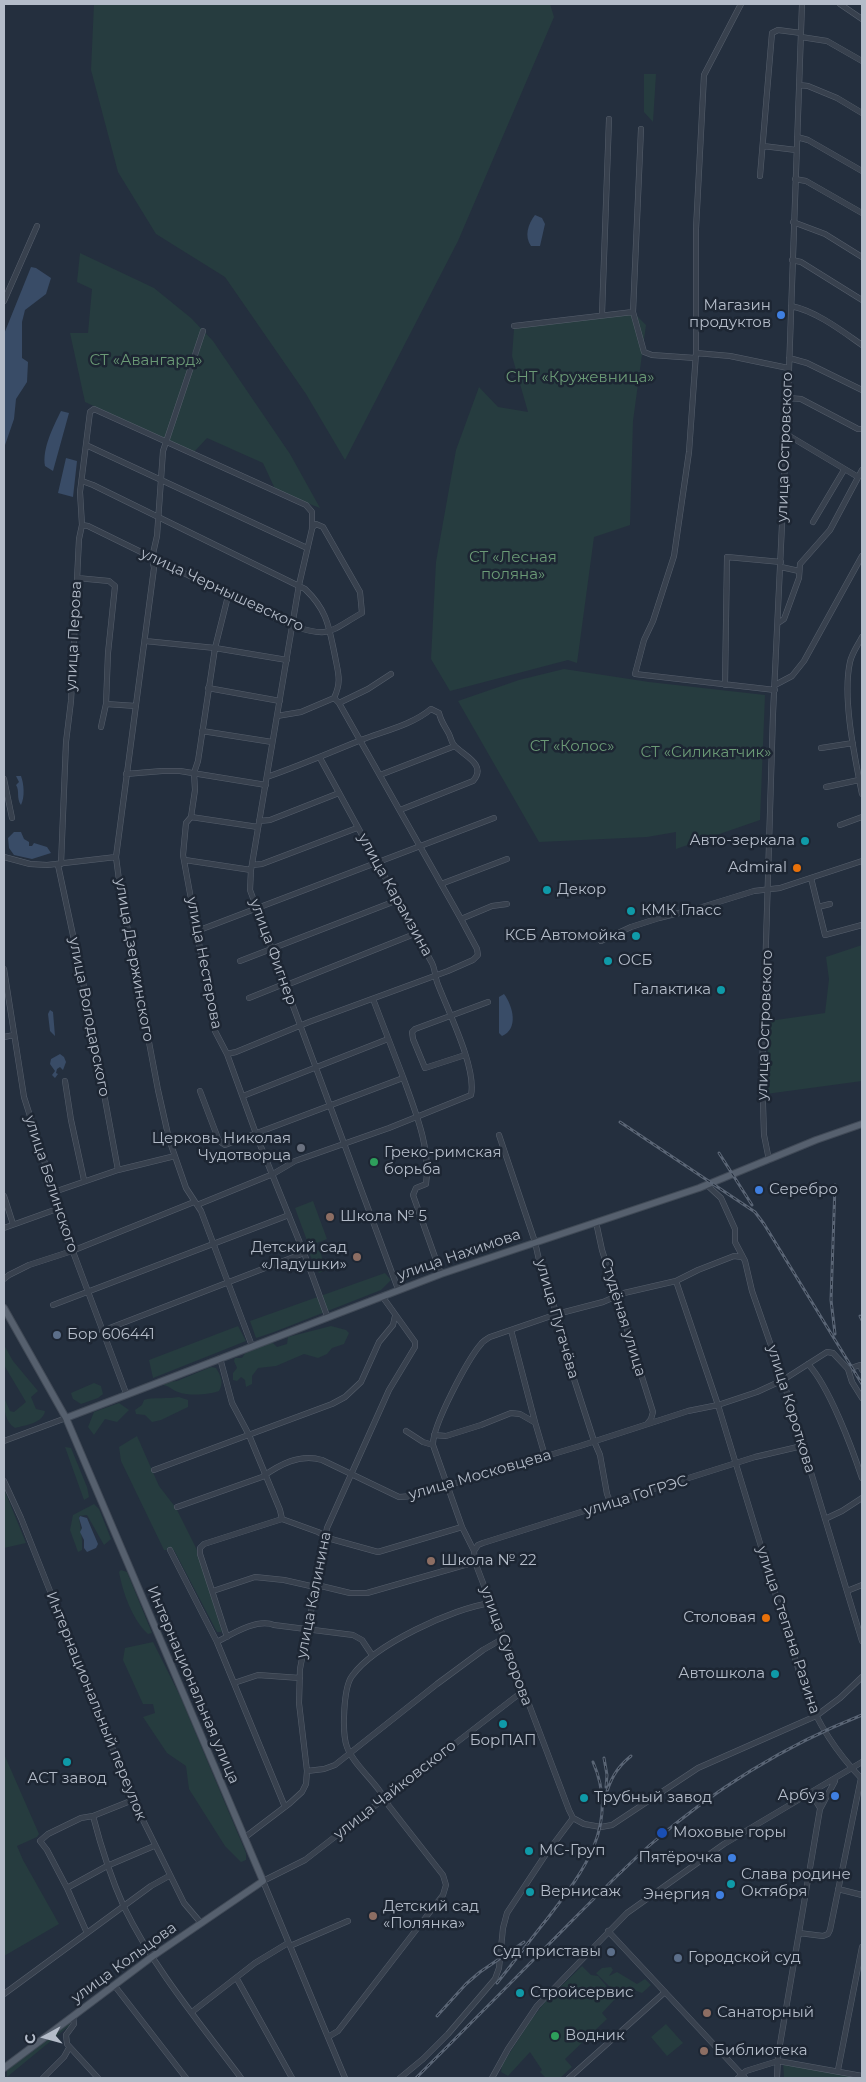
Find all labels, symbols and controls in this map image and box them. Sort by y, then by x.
place label: Магазин продуктов [689,297,771,332]
marker: Магазин продуктов [775,309,787,321]
park label: СТ «Авангард» [90,352,202,370]
park label: СНТ «Кружевница» [506,369,654,387]
street label: улица Островского [773,371,797,523]
street label: улица Чернышевского [138,544,306,636]
park label: СТ «Лесная поляна» [469,549,557,584]
street label: улица Перова [62,581,86,691]
park label: СТ «Колос» [530,738,614,756]
park label: СТ «Силикатчик» [641,744,771,762]
street label: улица Карамзина [354,830,436,960]
place label: Авто-зеркала [689,832,795,850]
marker: Авто-зеркала [799,835,811,847]
place label: Admiral [728,859,787,877]
marker: Admiral [791,862,803,874]
street label: улица Дзержинского [111,877,157,1043]
place label: Декор [557,881,606,899]
marker: Декор [541,884,553,896]
street label: улица Нестерова [182,895,226,1031]
street label: улица Фигнер [245,896,301,1008]
place label: КМК Гласс [641,902,721,920]
marker: КМК Гласс [625,905,637,917]
place label: КСБ Автомойка [505,927,626,945]
marker: КСБ Автомойка [630,930,642,942]
street label: улица Володарского [65,936,113,1098]
street label: улица Островского [753,949,777,1101]
place label: ОСБ [618,952,652,970]
marker: ОСБ [602,955,614,967]
place label: Галактика [633,981,711,999]
marker: Галактика [715,984,727,996]
street label: улица Белинского [20,1113,82,1255]
place label: Церковь Николая Чудотворца [152,1130,291,1165]
marker: Церковь Николая Чудотворца [295,1142,307,1154]
place label: Греко-римская борьба [384,1144,502,1179]
marker: Греко-римская борьба [368,1156,380,1168]
place label: Серебро [769,1181,838,1199]
marker: Серебро [753,1184,765,1196]
place label: Школа № 5 [340,1208,427,1226]
marker: Школа № 5 [324,1211,336,1223]
street label: улица Нахимова [395,1225,523,1285]
place label: Детский сад «Ладушки» [251,1239,347,1274]
marker: Детский сад «Ладушки» [351,1251,363,1263]
street label: Студёная улица [596,1255,650,1379]
street label: улица Пугачёва [531,1257,583,1381]
place label: Бор 606441 [67,1326,155,1344]
marker: Бор 606441 [51,1329,63,1341]
street label: улица Короткова [763,1343,819,1475]
street label: улица Московцева [407,1446,553,1504]
street label: улица ГоГРЭС [582,1472,690,1520]
street label: улица Калинина [293,1530,335,1660]
street label: улица Степана Разина [752,1544,824,1716]
place label: Школа № 22 [441,1552,536,1570]
marker: Школа № 22 [425,1555,437,1567]
street label: Интернациональная улица [143,1583,243,1787]
street label: улица Суворова [476,1584,536,1708]
street label: Интернациональный переулок [42,1589,150,1823]
place label: Столовая [683,1609,756,1627]
marker: Столовая [760,1612,772,1624]
place label: Автошкола [678,1665,765,1683]
marker: Автошкола [769,1668,781,1680]
marker: БорПАП [497,1718,509,1730]
place label: БорПАП [470,1732,536,1750]
street label: улица Чайковского [330,1737,460,1843]
marker: АСТ завод [61,1756,73,1768]
place label: АСТ завод [27,1770,107,1788]
place label: Арбуз [778,1787,825,1805]
place label: Трубный завод [594,1789,712,1807]
marker: Арбуз [829,1790,841,1802]
marker: Трубный завод [578,1792,590,1804]
place label: Моховые горы [673,1824,786,1842]
marker: Моховые горы [655,1826,669,1840]
place label: МС-Груп [539,1842,605,1860]
marker: МС-Груп [523,1845,535,1857]
place label: Пятёрочка [638,1849,722,1867]
marker: Пятёрочка [726,1852,738,1864]
place label: Слава родине Октября [741,1866,851,1901]
marker: Слава родине Октября [725,1878,737,1890]
place label: Вернисаж [540,1883,621,1901]
marker: Вернисаж [524,1886,536,1898]
place label: Энергия [643,1886,710,1904]
marker: Энергия [714,1889,726,1901]
place label: Детский сад «Полянка» [383,1898,479,1933]
marker: Детский сад «Полянка» [367,1910,379,1922]
street label: улица Кольцова [68,1919,180,2007]
place label: Суд приставы [493,1943,601,1961]
marker: Суд приставы [605,1946,617,1958]
place label: Городской суд [688,1949,801,1967]
marker: Городской суд [672,1952,684,1964]
place label: Стройсервис [530,1984,634,2002]
marker: Стройсервис [514,1987,526,1999]
place label: Санаторный [717,2004,814,2022]
marker: Санаторный [701,2007,713,2019]
north arrow [20,2012,70,2062]
place label: Водник [565,2027,625,2045]
marker: Водник [549,2030,561,2042]
text: С [21,2033,40,2045]
place label: Библиотека [714,2042,807,2060]
marker: Библиотека [698,2045,710,2057]

